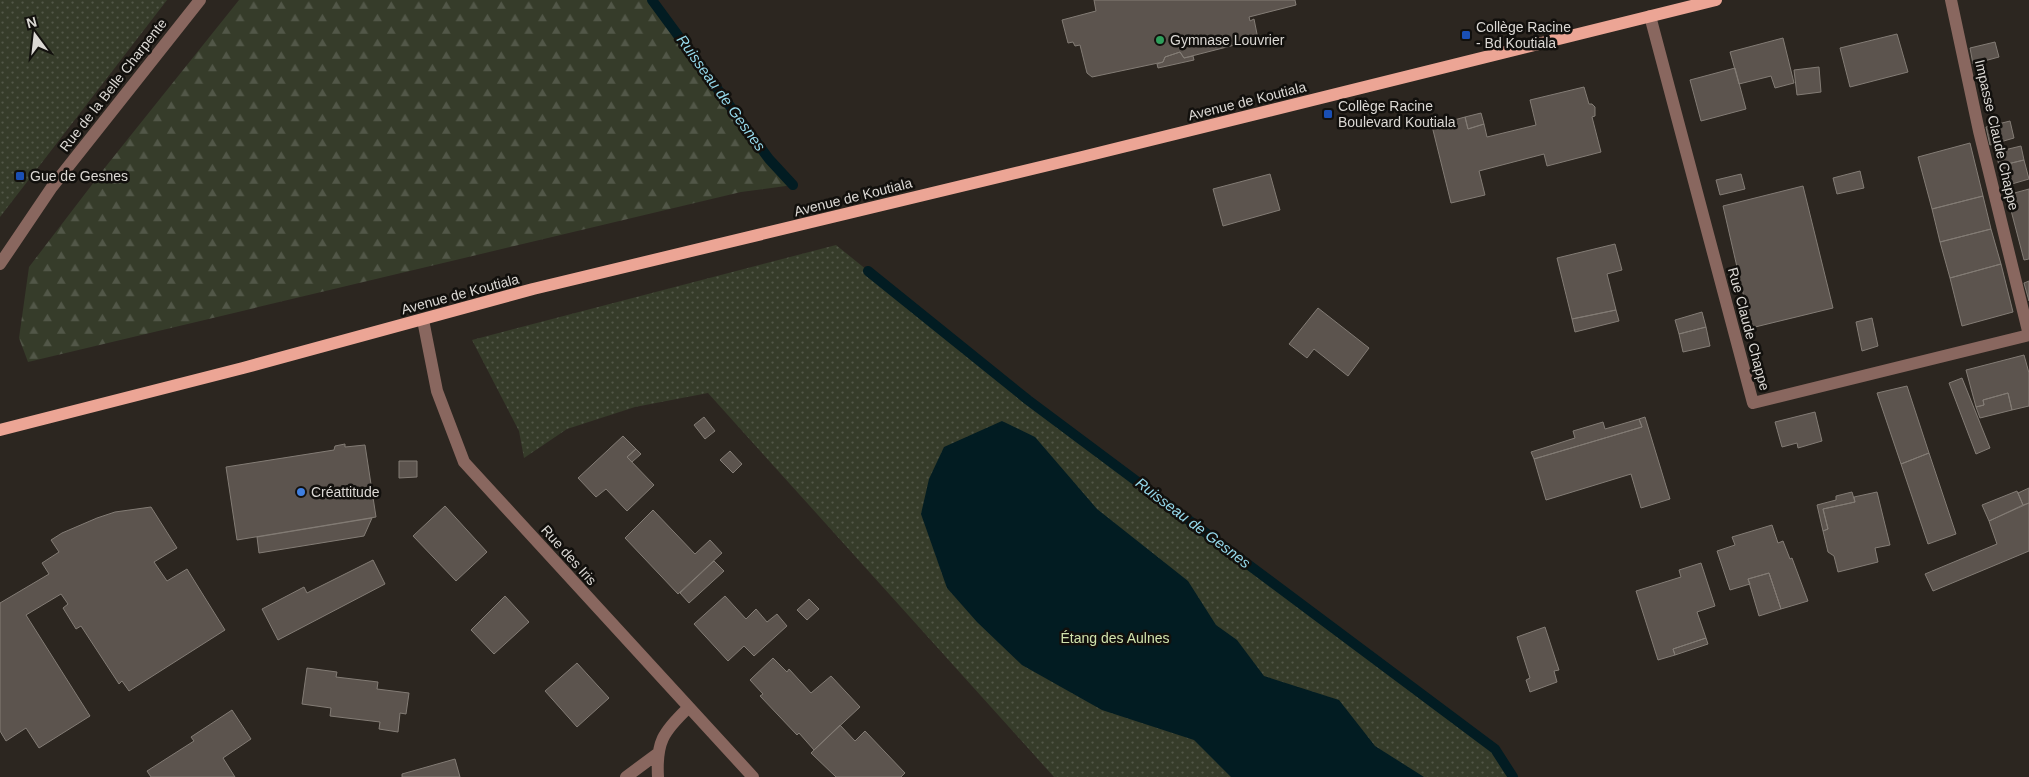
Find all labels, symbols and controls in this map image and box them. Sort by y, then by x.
north arrow [10,10,60,60]
text: N [25,13,39,31]
street label: Rue de la Belle Charpente [56,15,170,155]
place label: Collège Racine - Bd Koutiala [1476,19,1571,51]
marker: Collège Racine - Bd Koutiala [1460,29,1472,41]
water label: Ruisseau de Gesnes [674,31,769,154]
place label: Gymnase Louvrier [1170,32,1285,48]
marker: Gymnase Louvrier [1154,34,1166,46]
street label: Impasse Claude Chappe [1972,58,2022,212]
street label: Avenue de Koutiala [1186,79,1308,123]
place label: Collège Racine Boulevard Koutiala [1338,98,1456,130]
marker: Collège Racine Boulevard Koutiala [1322,108,1334,120]
place label: Gue de Gesnes [30,168,128,184]
marker: Gue de Gesnes [14,170,26,182]
street label: Avenue de Koutiala [792,175,914,219]
street label: Rue Claude Chappe [1725,266,1773,393]
street label: Avenue de Koutiala [399,271,521,317]
water label: Ruisseau de Gesnes [1133,474,1254,572]
place label: Créattitude [311,484,380,500]
marker: Créattitude [295,486,307,498]
street label: Rue des Iris [538,522,600,588]
park label: Étang des Aulnes [1061,630,1169,646]

